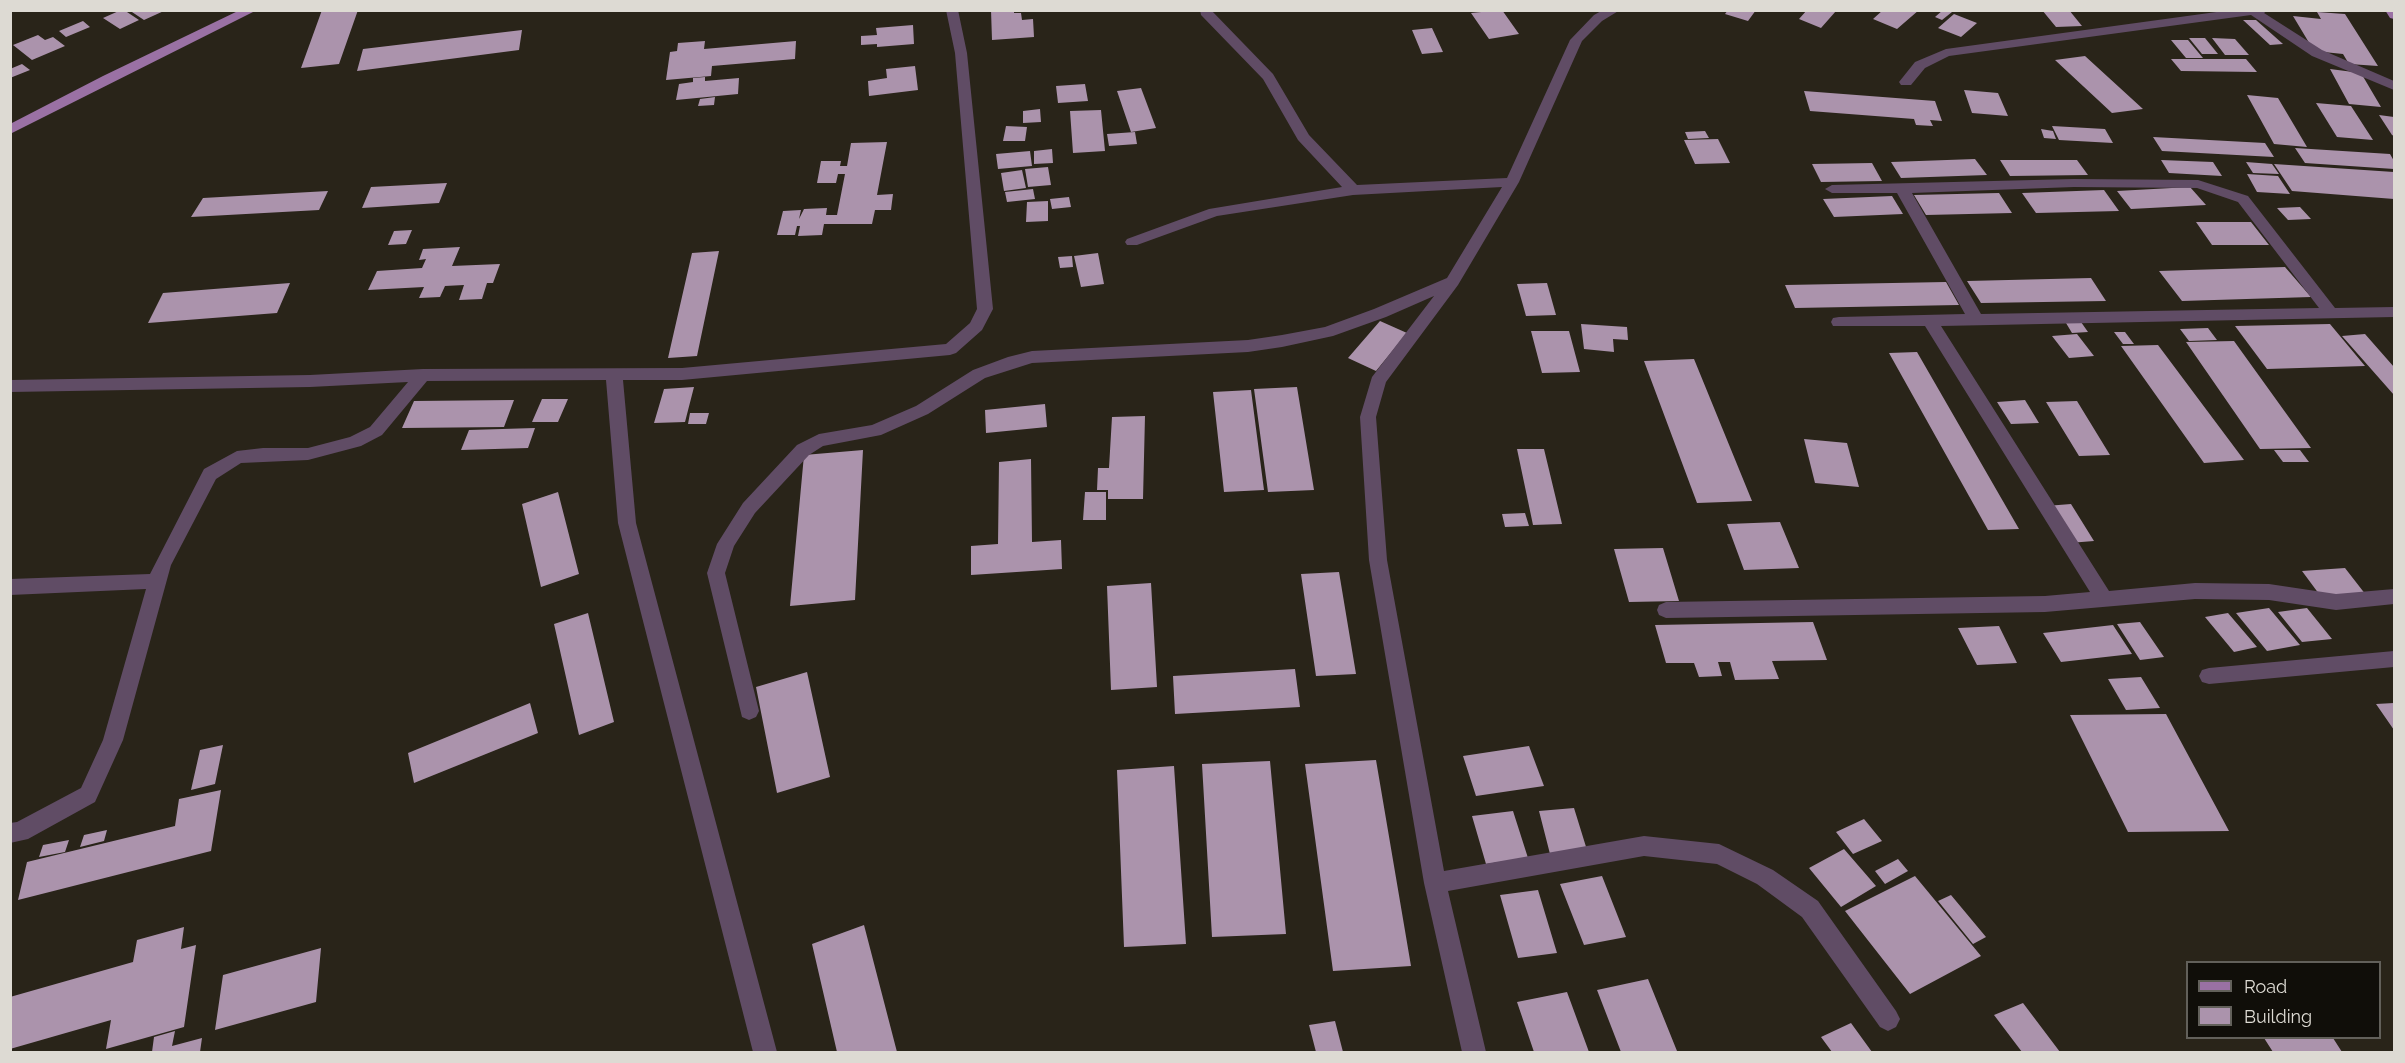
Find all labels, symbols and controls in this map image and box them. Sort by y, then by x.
legend [2186,961,2381,1039]
text: Road [2244,976,2287,997]
text: Building [2244,1006,2312,1027]

